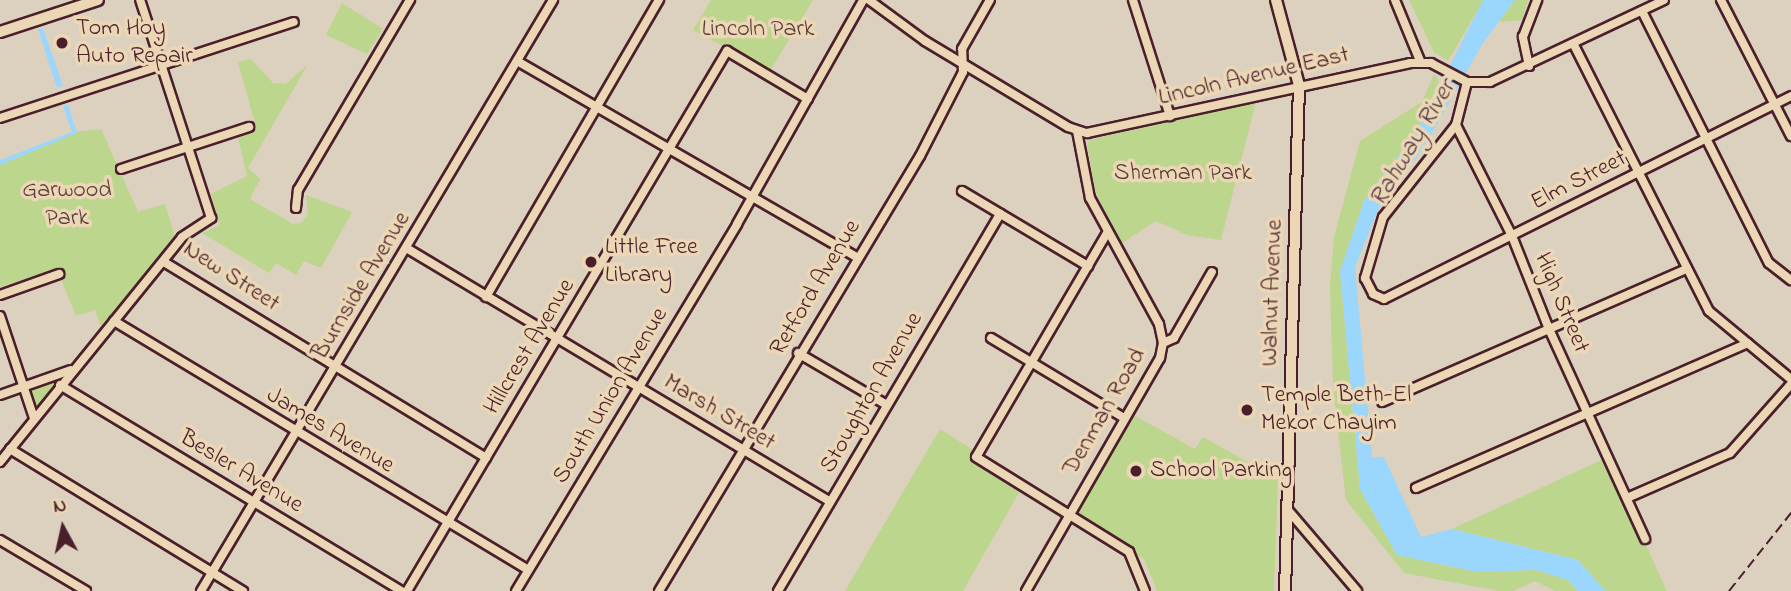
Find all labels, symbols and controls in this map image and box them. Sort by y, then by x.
place label: Tom Hoy Auto Repair [76,15,193,71]
park label: Lincoln Park [702,16,814,44]
marker: Tom Hoy Auto Repair [54,35,70,51]
street label: Lincoln Avenue East [1156,41,1352,113]
water label: Rahway River [1364,75,1464,213]
street label: Elm Street [1526,145,1632,217]
park label: Sherman Park [1114,160,1252,188]
park label: Garwood Park [22,177,112,233]
street label: Burnside Avenue [306,207,418,365]
street label: Retford Avenue [764,215,868,361]
street label: Walnut Avenue [1256,219,1290,367]
place label: Little Free Library [605,234,698,290]
street label: New Street [177,235,285,319]
street label: High Street [1527,249,1595,357]
marker: Little Free Library [583,254,599,270]
street label: Hillcrest Avenue [478,274,582,420]
street label: South Union Avenue [547,303,675,489]
street label: Stoughton Avenue [814,307,930,479]
street label: Denman Road [1057,343,1153,481]
street label: Marsh Street [658,368,780,458]
street label: James Avenue [261,382,399,480]
place label: Temple Beth-El Mekor Chayim [1261,382,1411,438]
marker: Temple Beth-El Mekor Chayim [1239,402,1255,418]
street label: Besler Avenue [174,424,308,520]
place label: School Parking [1150,457,1292,485]
marker: School Parking [1128,463,1144,479]
text: N [52,492,68,521]
north arrow [28,493,98,563]

